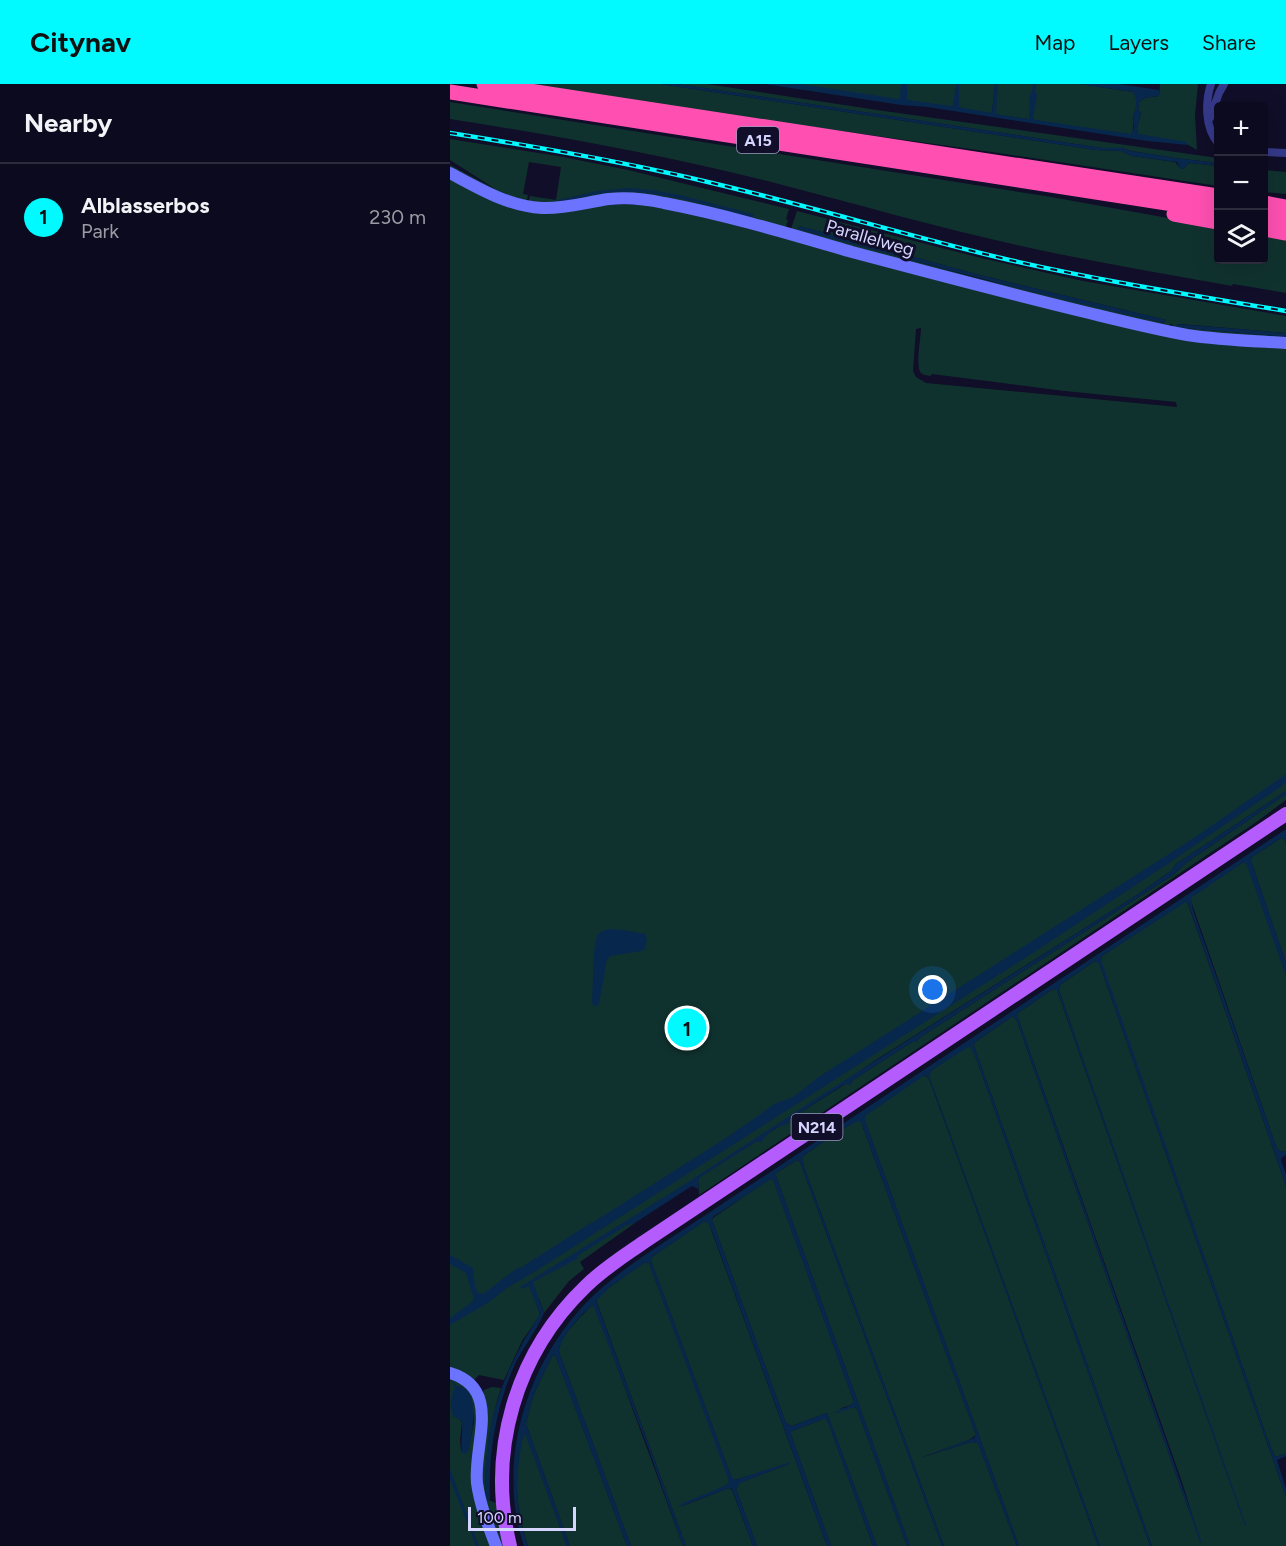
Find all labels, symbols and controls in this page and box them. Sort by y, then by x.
text: Citynav [30,25,131,59]
text: Map [1035,30,1075,55]
text: Layers [1108,30,1169,55]
text: Share [1202,30,1256,55]
map controls [1214,102,1268,264]
button: + [1214,102,1268,156]
text: Nearby [24,107,112,139]
road number: A15 [737,127,779,153]
button: − [1214,156,1268,210]
text: Alblasserbos [81,192,210,219]
text: 1 [39,205,48,229]
text: 230 m [369,205,426,229]
button: layers [1214,210,1268,264]
street label: Parallelweg [823,215,917,261]
text: Park [81,219,119,243]
your location [918,975,947,1004]
pin: 1 [668,1006,706,1050]
road number: N214 [792,1114,842,1140]
scale bar [468,1504,576,1532]
text: 100 m [477,1508,522,1527]

